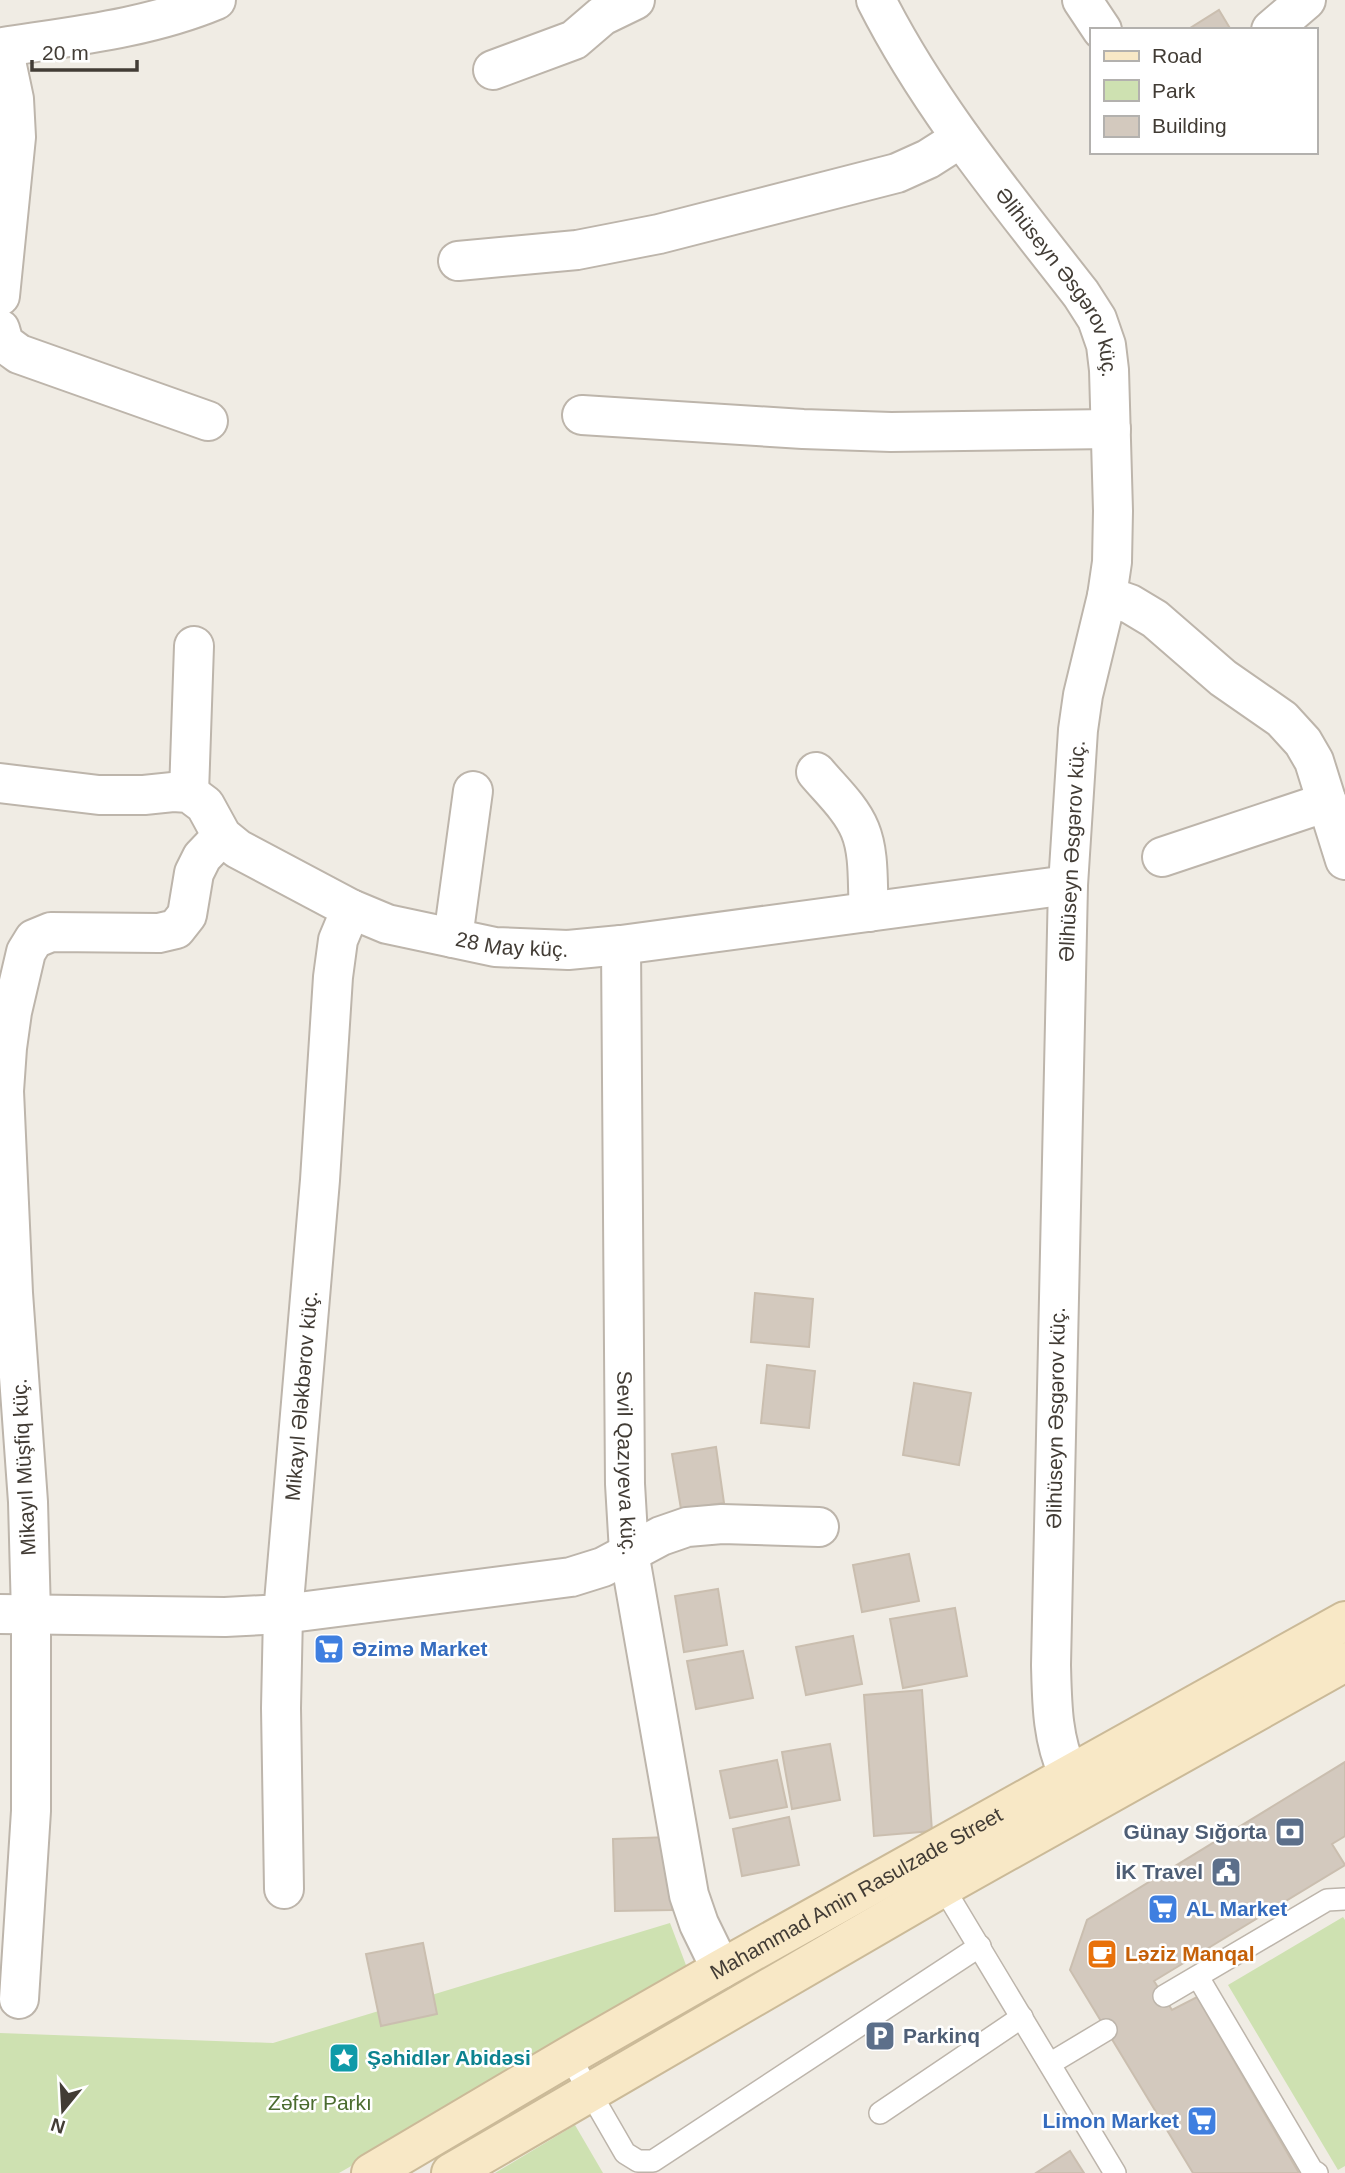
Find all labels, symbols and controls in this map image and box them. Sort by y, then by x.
scale bar [32,28,136,72]
legend [1090,28,1317,154]
text: 20 m [42,41,89,64]
text: Road [1152,44,1202,67]
text: Park [1152,79,1196,102]
text: Building [1152,114,1227,137]
street label: Əlihüseyn Əsgərov küç. [991,183,1121,378]
street label: Əlihüseyn Əsgərov küç. [1054,740,1089,962]
street label: 28 May küç. [454,927,569,961]
street label: Mikayıl Ələkbərov küç. [281,1290,322,1502]
street label: Əlihüseyn Əsgərov küç. [1042,1307,1069,1529]
street label: Sevil Qazıyeva küç. [613,1371,641,1557]
street label: Mikayıl Müşfiq küç. [7,1378,40,1556]
supermarket icon: Əzimə Market [312,1632,346,1666]
place label: Əzimə Market [352,1637,487,1660]
street label: Mahammad Amin Rasulzade Street [706,1803,1006,1984]
bank icon: Günay Sığorta [1273,1815,1307,1849]
place label: Günay Sığorta [1123,1820,1267,1843]
public building icon: İK Travel [1209,1855,1243,1889]
place label: İK Travel [1115,1860,1203,1883]
supermarket icon: AL Market [1146,1892,1180,1926]
place label: AL Market [1186,1897,1287,1920]
cafe icon: Ləziz Manqal [1085,1937,1119,1971]
place label: Ləziz Manqal [1125,1942,1255,1965]
parking icon: Parkinq [863,2019,897,2053]
place label: Parkinq [903,2024,980,2047]
place icon: Şəhidlər Abidəsi [327,2041,361,2075]
place label: Şəhidlər Abidəsi [367,2046,531,2069]
north arrow [28,2075,98,2145]
park label: Zəfər Parkı [268,2091,372,2114]
supermarket icon: Limon Market [1185,2104,1219,2138]
place label: Limon Market [1042,2109,1179,2132]
text: N [48,2114,68,2138]

